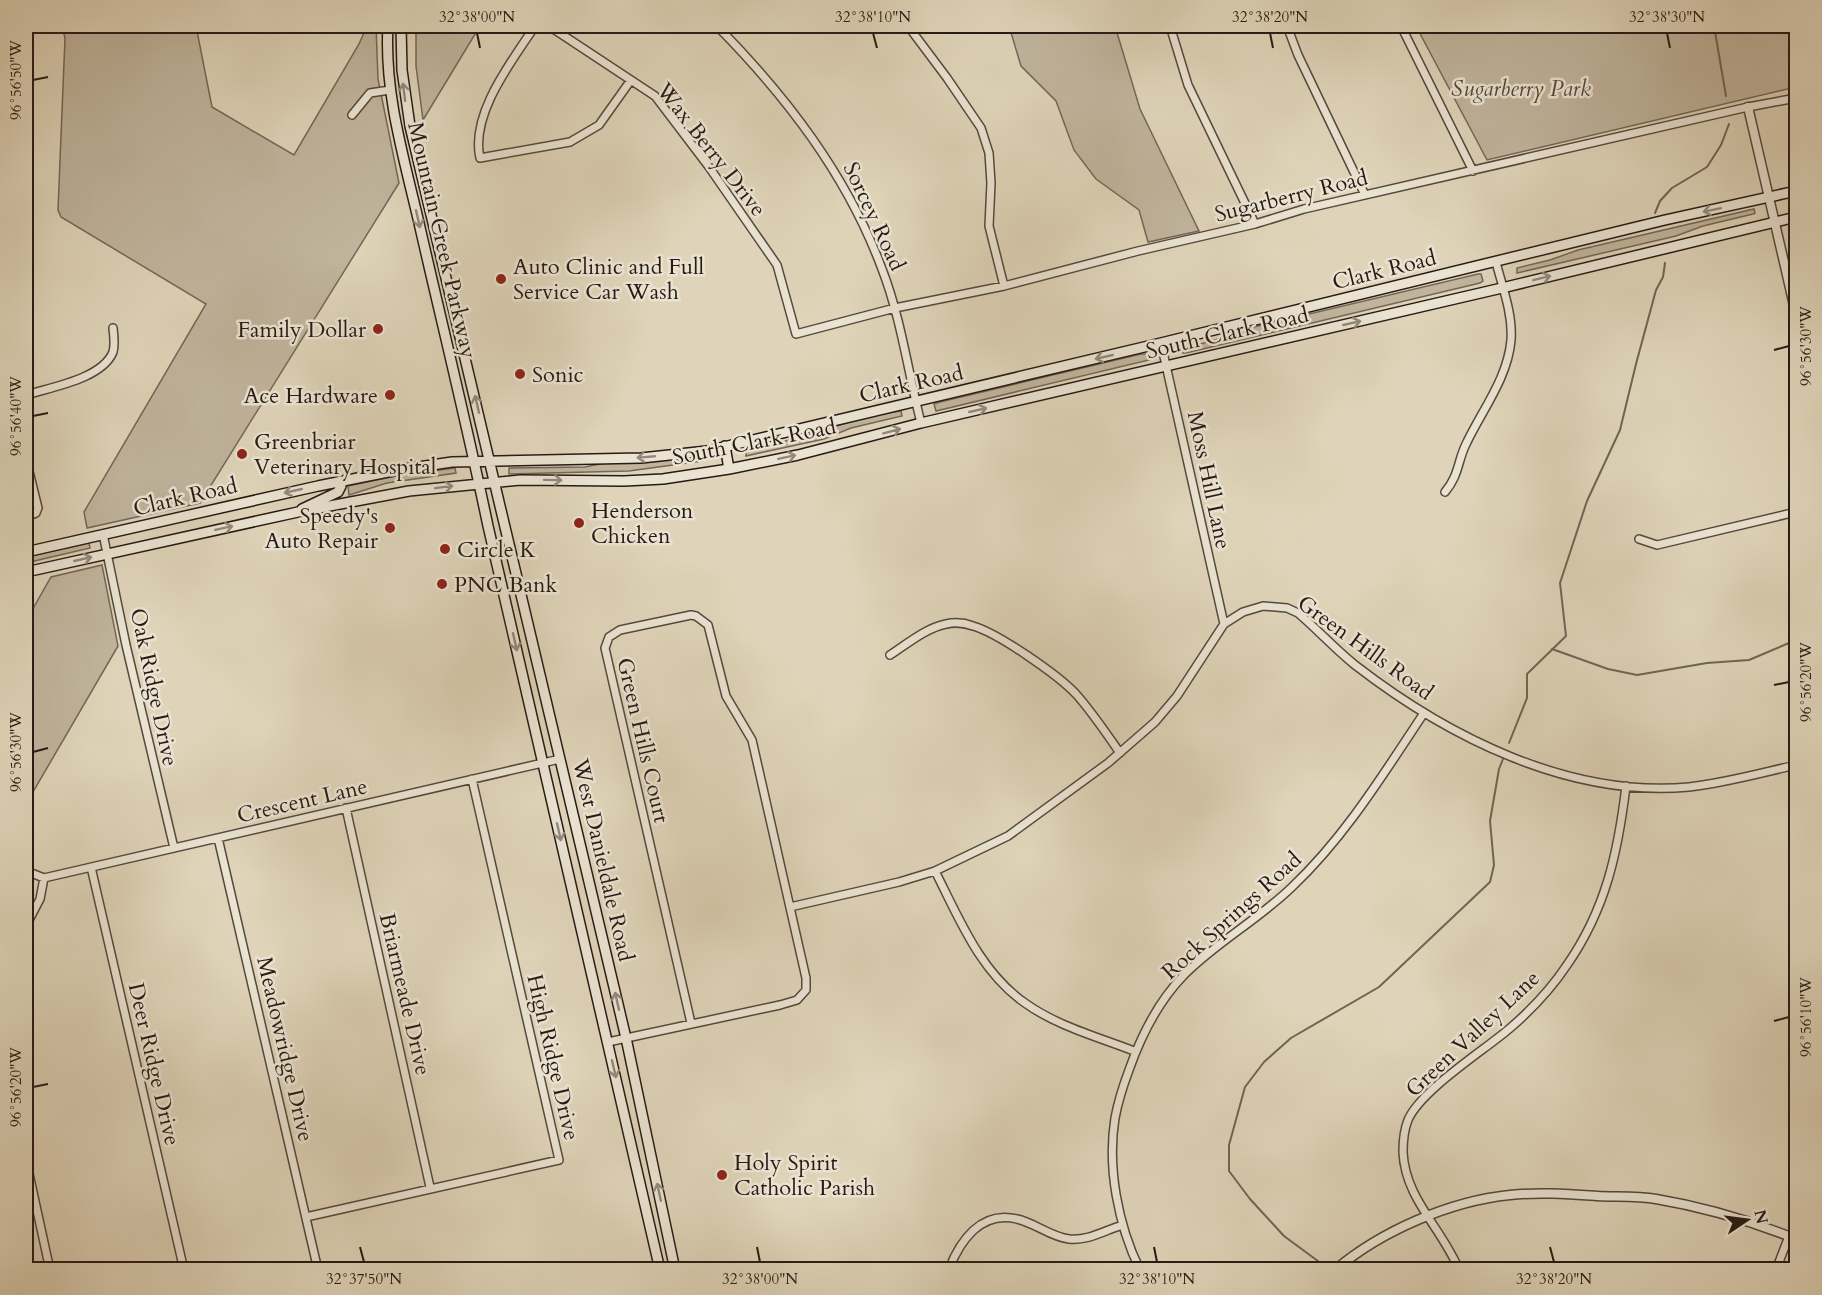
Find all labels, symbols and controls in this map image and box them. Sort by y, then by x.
text: 32°38'00"N [439,7,515,27]
text: 32°38'10"N [835,7,911,27]
text: 32°38'20"N [1232,7,1308,27]
text: 32°38'30"N [1629,7,1705,27]
text: 96°56'50"W [6,40,26,120]
park label: Sugarberry Park [1451,74,1591,104]
street label: Wax Berry Drive [649,76,773,223]
one-way arrow [399,82,410,102]
street label: Mountain Creek Parkway [400,119,484,362]
street label: Sorcey Road [836,157,913,276]
street label: Sugarberry Road [1212,162,1371,229]
one-way arrow [1703,205,1723,216]
one-way arrow [412,209,424,228]
street label: Clark Road [1329,243,1440,297]
place label: Auto Clinic and Full Service Car Wash [513,252,705,307]
marker: Auto Clinic and Full Service Car Wash [494,272,508,286]
one-way arrow [1532,272,1551,284]
street label: South Clark Road [1143,300,1312,366]
text: 96°56'30"W [1796,306,1816,386]
place label: Family Dollar [238,315,367,345]
one-way arrow [1342,317,1361,328]
marker: Family Dollar [371,322,385,336]
one-way arrow [1095,351,1114,363]
street label: Clark Road [856,357,967,411]
place label: Sonic [532,360,584,390]
marker: Sonic [513,367,527,381]
text: 96°56'40"W [6,376,26,456]
place label: Ace Hardware [244,381,378,411]
marker: Ace Hardware [383,388,397,402]
one-way arrow [470,395,482,414]
one-way arrow [968,404,987,415]
street label: Moss Hill Lane [1180,409,1238,552]
street label: South Clark Road [670,411,839,473]
one-way arrow [882,424,901,436]
place label: Greenbriar Veterinary Hospital [254,427,437,482]
marker: Greenbriar Veterinary Hospital [235,447,249,461]
one-way arrow [777,451,796,463]
one-way arrow [637,452,657,463]
street label: Clark Road [130,470,241,524]
one-way arrow [543,474,563,486]
one-way arrow [434,481,454,492]
one-way arrow [284,486,303,498]
place label: Henderson Chicken [591,496,694,551]
place label: Speedy's Auto Repair [265,501,379,556]
marker: Henderson Chicken [572,516,586,530]
marker: Speedy's Auto Repair [383,521,397,535]
one-way arrow [214,522,234,533]
place label: Circle K [457,535,537,565]
marker: Circle K [438,542,452,556]
one-way arrow [73,553,92,565]
place label: PNC Bank [454,570,557,600]
marker: PNC Bank [435,577,449,591]
street label: Green Hills Road [1291,588,1440,707]
street label: Oak Ridge Drive [123,605,185,769]
one-way arrow [510,632,522,651]
text: 96°56'20"W [1796,642,1816,722]
street label: Green Hills Court [609,655,677,826]
text: 96°56'30"W [6,712,26,792]
street label: West Danieldale Road [565,755,641,965]
street label: Crescent Lane [234,771,370,831]
one-way arrow [554,822,566,841]
street label: Rock Springs Road [1155,845,1308,987]
street label: Briarmeade Drive [372,910,438,1078]
street label: Meadowridge Drive [249,954,321,1145]
street label: Green Valley Lane [1399,964,1546,1104]
street label: High Ridge Drive [519,971,587,1143]
text: 96°56'10"W [1796,977,1816,1057]
street label: Deer Ridge Drive [121,980,187,1149]
one-way arrow [611,992,623,1011]
text: 96°56'20"W [6,1047,26,1127]
one-way arrow [609,1059,620,1078]
place label: Holy Spirit Catholic Parish [734,1148,875,1203]
marker: Holy Spirit Catholic Parish [715,1168,729,1182]
one-way arrow [652,1182,664,1201]
north arrow [1717,1190,1777,1250]
text: N [1748,1208,1773,1226]
text: 32°37'50"N [326,1269,402,1289]
text: 32°38'00"N [722,1269,798,1289]
text: 32°38'10"N [1119,1269,1195,1289]
text: 32°38'20"N [1516,1269,1592,1289]

